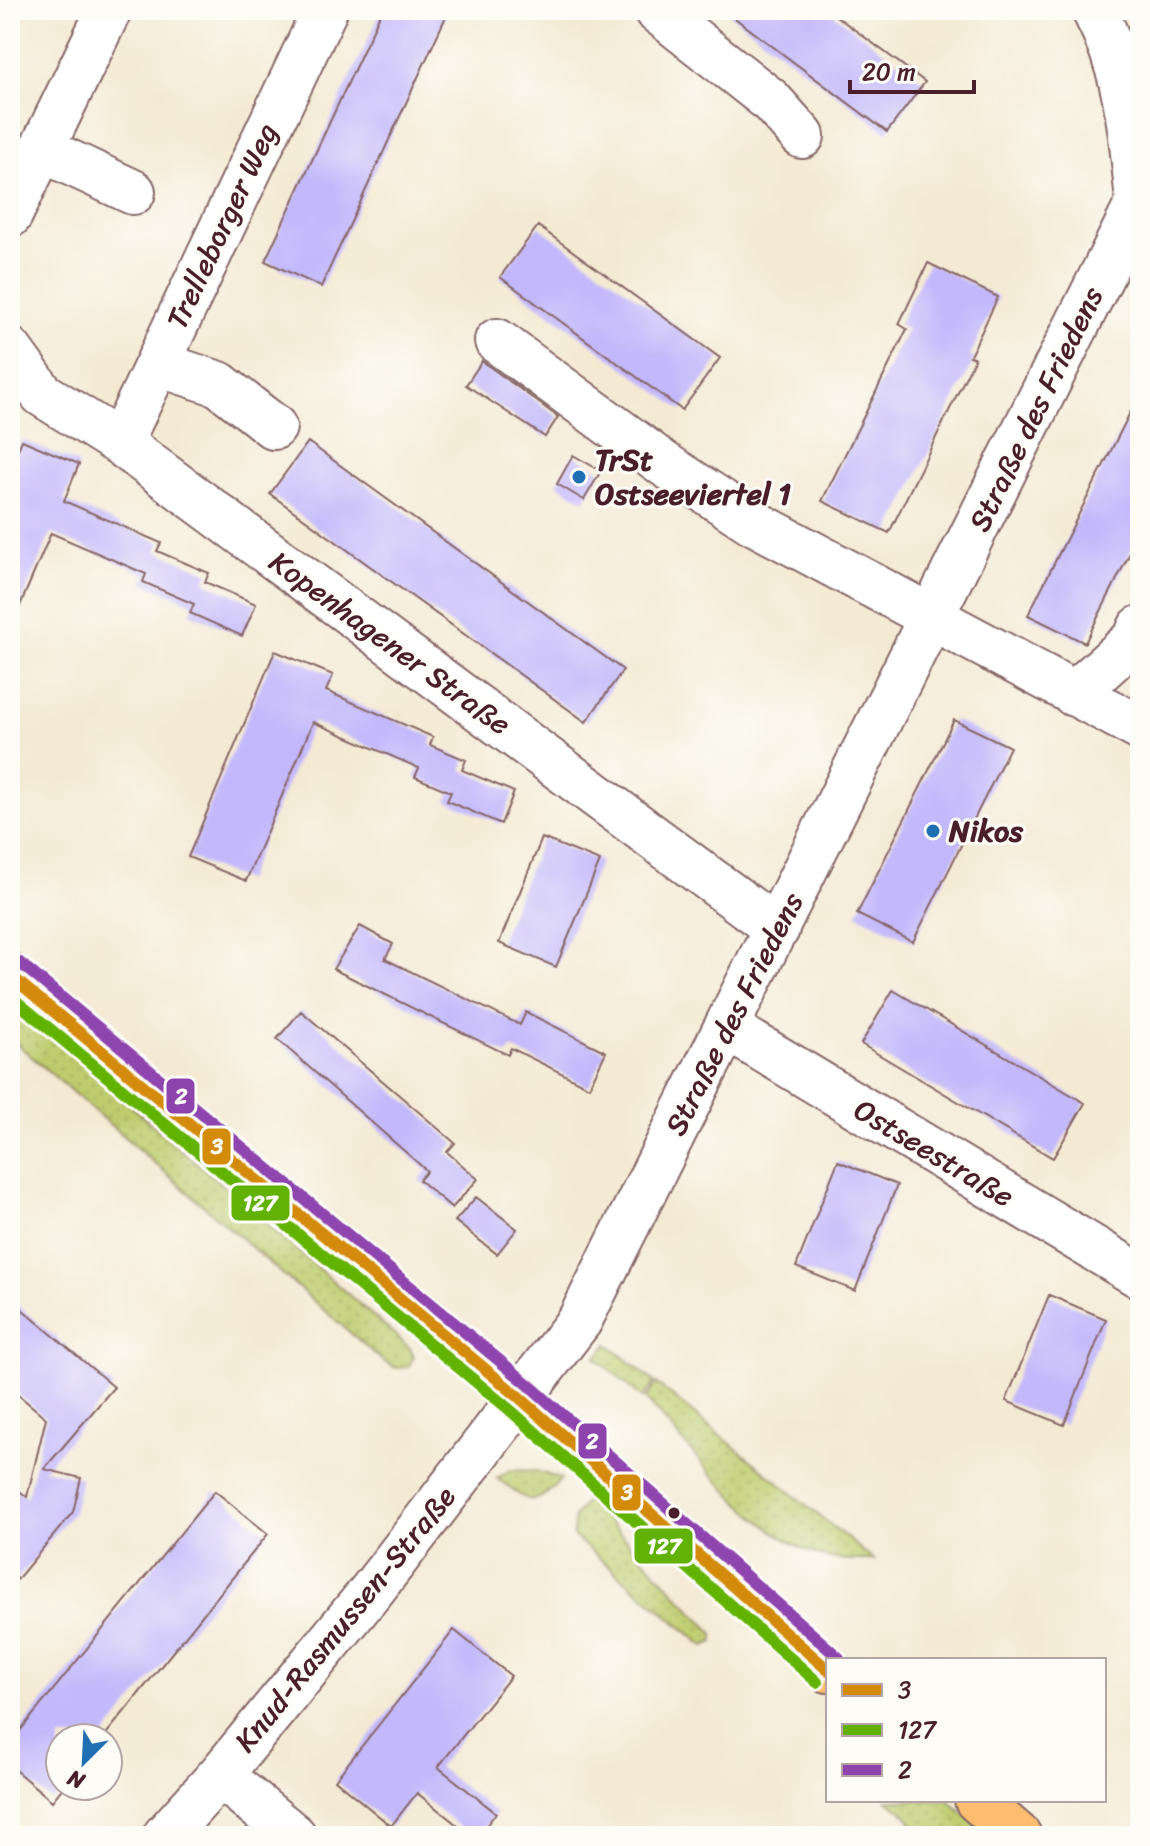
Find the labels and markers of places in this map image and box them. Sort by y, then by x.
place label: TrSt Ostseeviertel 1 [595,433,791,521]
marker: TrSt Ostseeviertel 1 [570,468,588,486]
place label: Nikos [948,804,1024,858]
marker: Nikos [924,822,942,840]
unlabelled marker [666,1505,682,1521]

